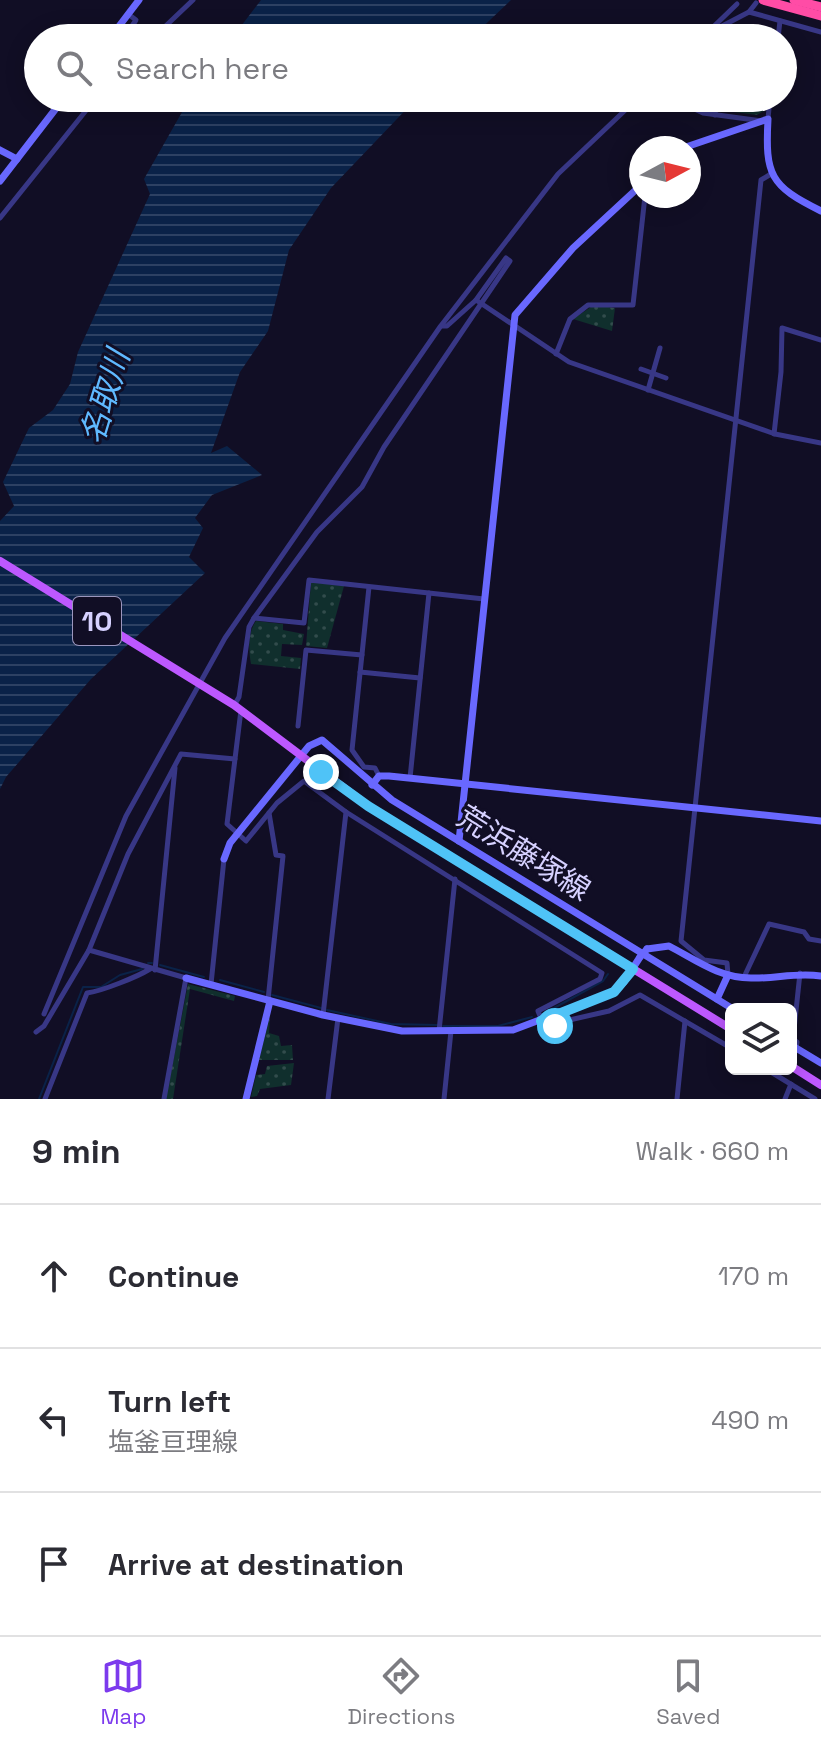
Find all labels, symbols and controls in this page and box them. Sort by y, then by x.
search box [24,24,797,112]
icon: search [52,46,96,90]
text: Search here [116,49,289,88]
north arrow [629,136,701,208]
water label: 名取川 [72,342,139,449]
road number: 10 [73,597,121,645]
route end [303,754,339,790]
street label: 荒浜藤塚線 [450,797,598,909]
map controls [725,1003,797,1075]
button: layers [725,1003,797,1075]
route start [537,1008,573,1044]
text: 9 min [32,1130,121,1173]
text: Walk · 660 m [635,1134,789,1168]
icon: ahead [32,1254,76,1298]
text: Continue [108,1257,239,1296]
text: 170 m [718,1259,789,1293]
text: Turn left [108,1382,231,1421]
icon: left [32,1398,76,1442]
text: 490 m [711,1403,789,1437]
text: 塩釜亘理線 [108,1425,238,1459]
icon: arrive [32,1542,76,1586]
text: Arrive at destination [108,1545,404,1584]
tab: Map [101,1654,146,1730]
tab: Directions [347,1654,455,1730]
tab: Saved [656,1654,720,1730]

